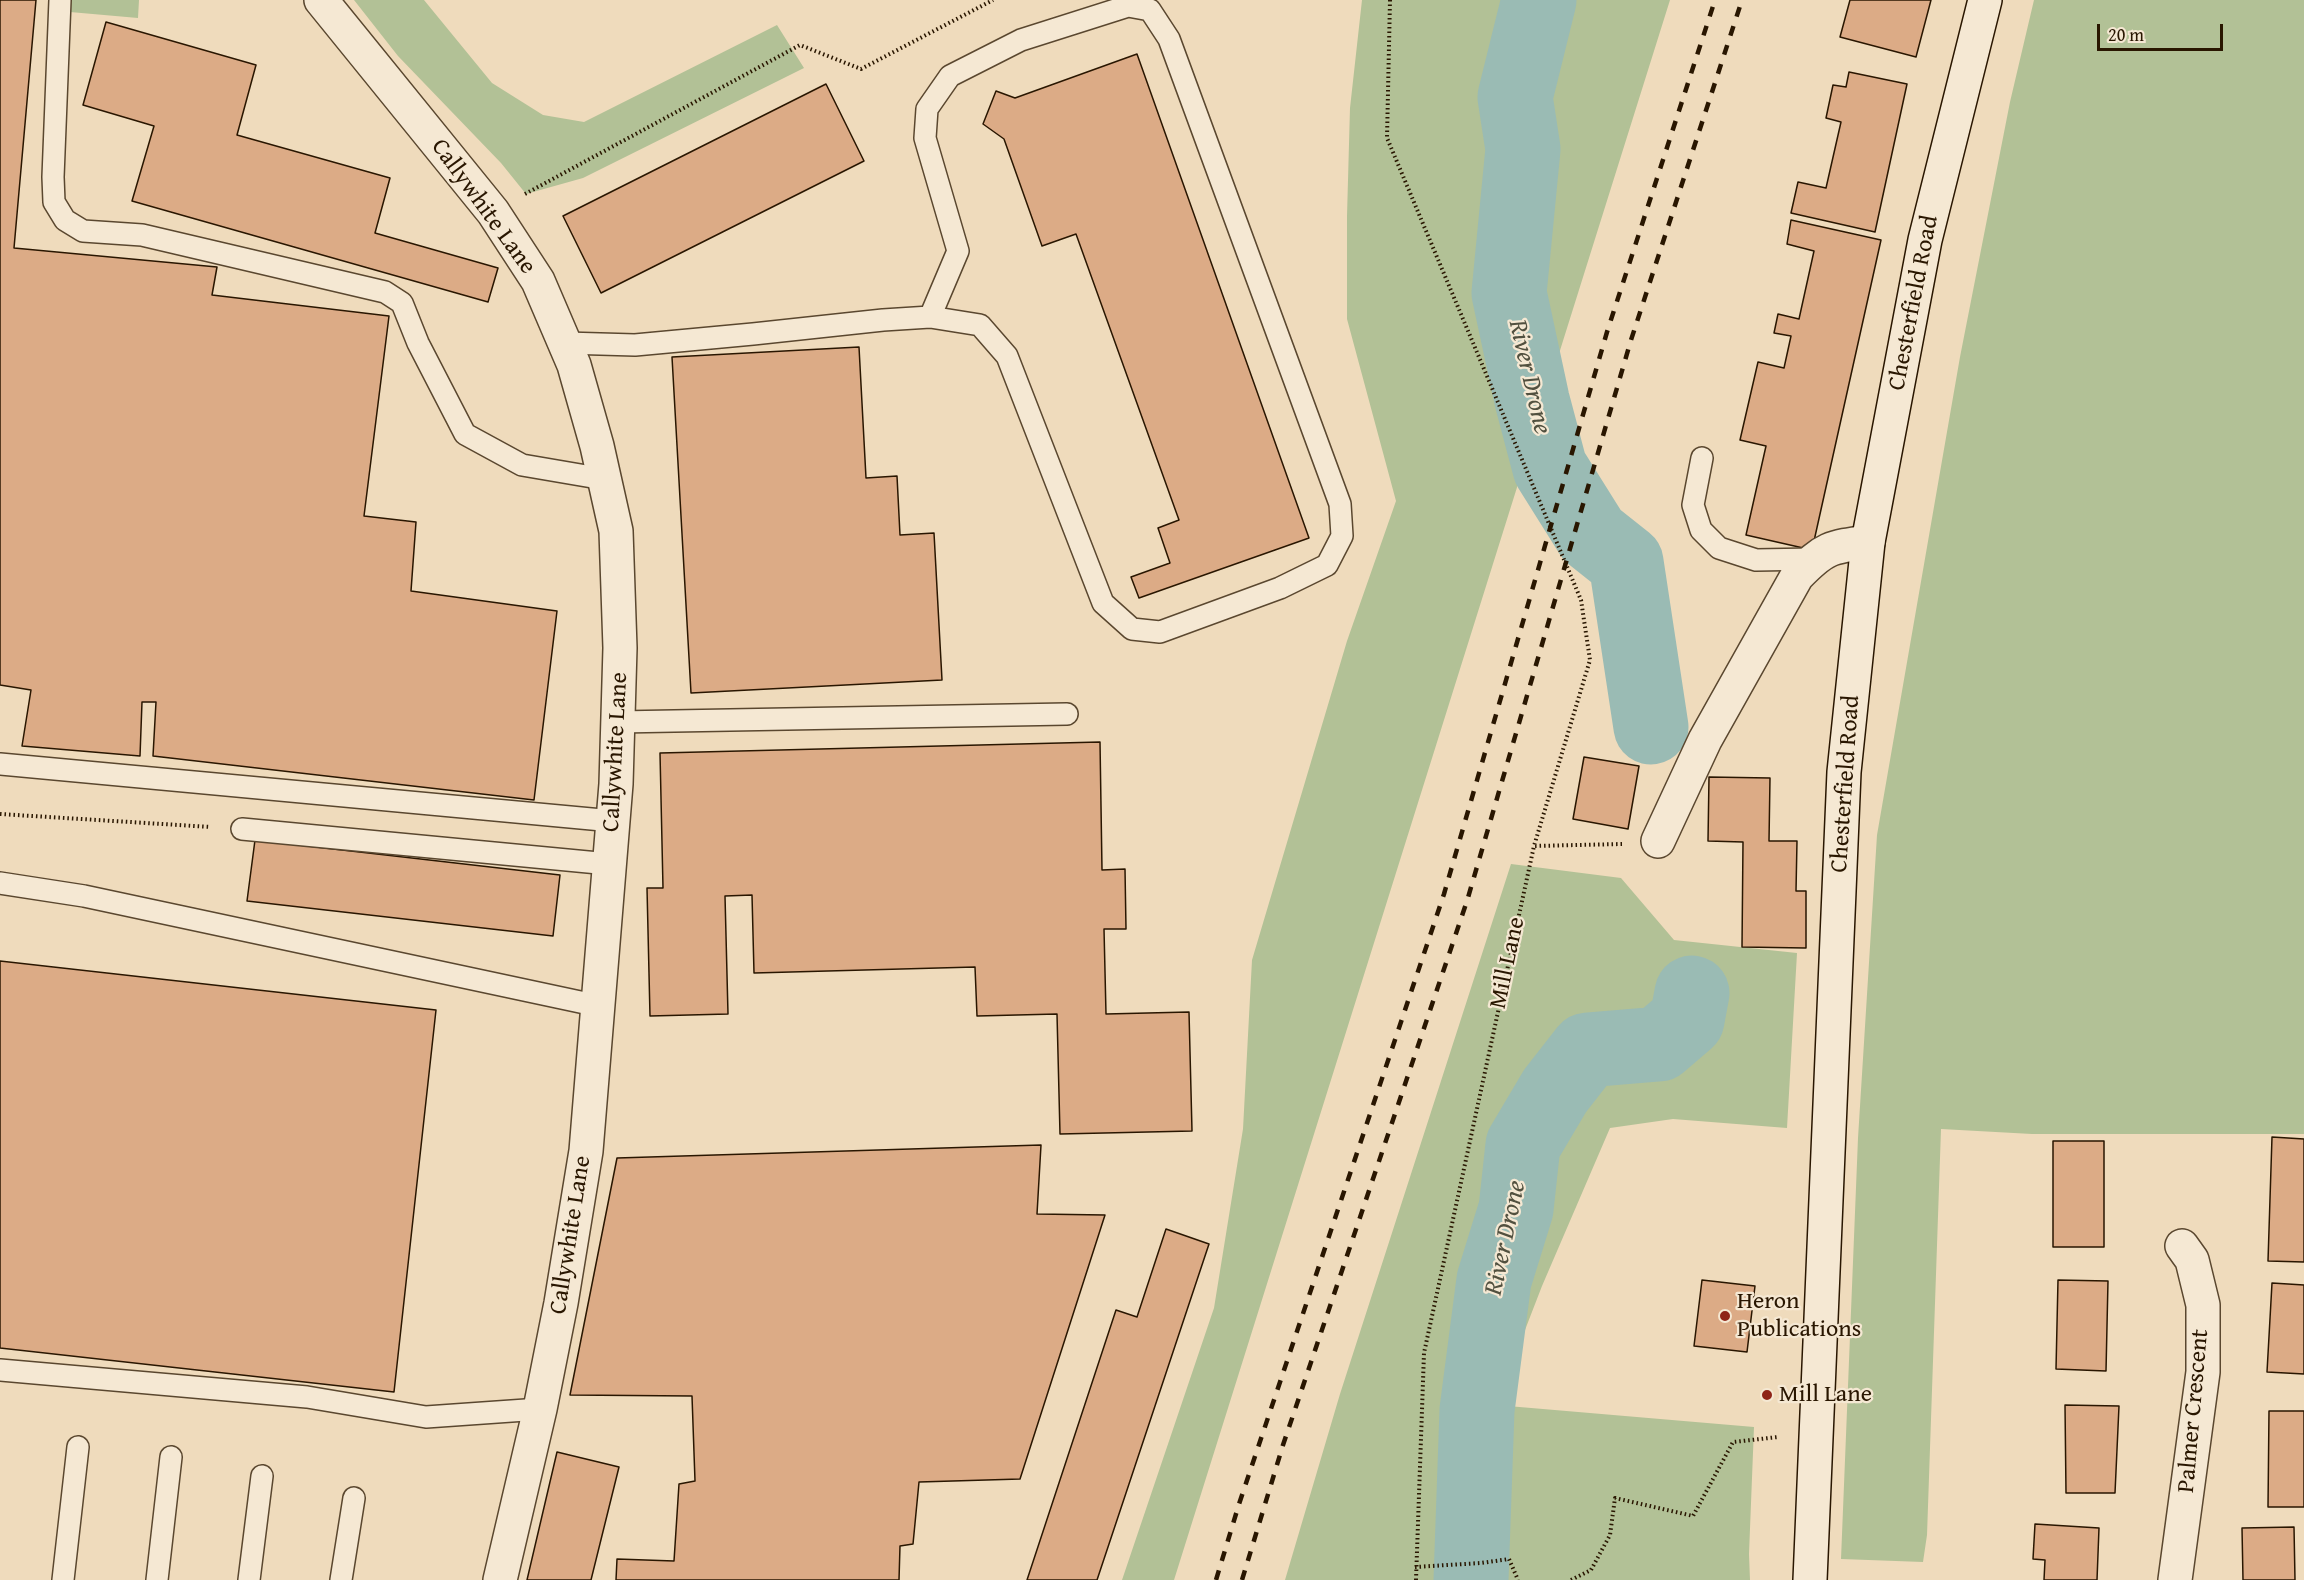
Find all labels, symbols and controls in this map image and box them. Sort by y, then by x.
scale bar [2100,12,2226,50]
text: 20 m [2108,21,2144,48]
street label: Callywhite Lane [424,134,542,280]
street label: Chesterfield Road [1883,213,1945,393]
water label: River Drone [1501,317,1557,437]
street label: Callywhite Lane [597,671,635,833]
street label: Chesterfield Road [1825,694,1867,874]
street label: Mill Lane [1484,915,1532,1011]
street label: Callywhite Lane [544,1154,598,1316]
water label: River Drone [1479,1178,1533,1298]
place label: Heron Publications [1737,1288,1861,1344]
marker: Heron Publications [1718,1309,1732,1323]
street label: Palmer Crescent [2172,1328,2216,1494]
place label: Mill Lane [1779,1381,1872,1409]
marker: Mill Lane [1760,1388,1774,1402]

